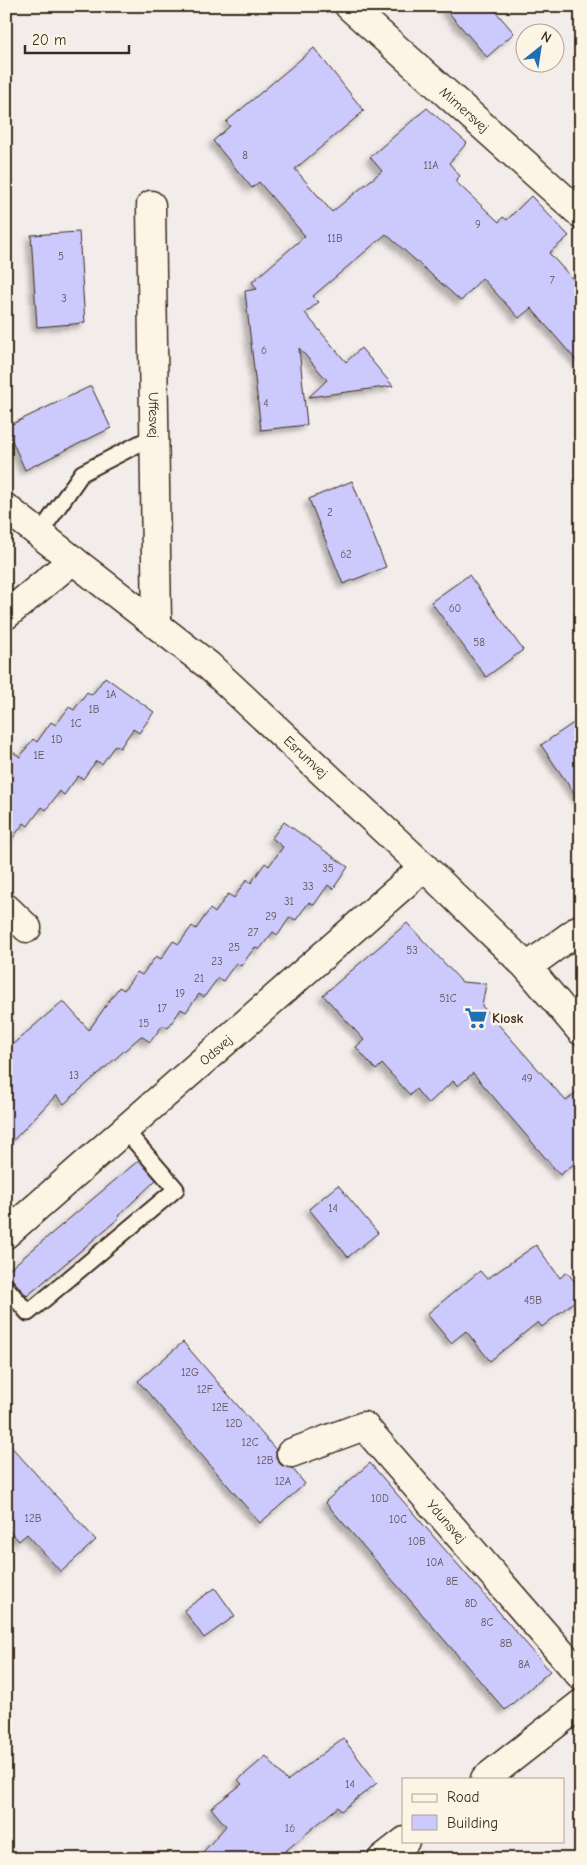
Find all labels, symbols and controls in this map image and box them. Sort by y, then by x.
scale bar [25,22,129,54]
north arrow [514,22,564,72]
text: N [538,28,554,47]
text: 20 m [32,31,66,49]
street label: Mimersvej [436,83,493,136]
house number: 8 [242,149,248,162]
house number: 11A [423,159,439,172]
house number: 9 [475,218,481,231]
house number: 11B [327,232,343,245]
house number: 5 [58,250,64,263]
house number: 7 [549,274,555,287]
house number: 3 [61,292,67,305]
house number: 6 [261,344,267,357]
street label: Uffesvej [145,392,163,438]
house number: 4 [263,397,269,410]
house number: 2 [327,506,333,519]
house number: 62 [340,548,352,561]
house number: 60 [449,602,461,615]
house number: 58 [473,636,485,649]
house number: 1A [106,688,117,701]
house number: 1B [88,703,100,716]
house number: 1C [70,717,82,730]
street label: Esrumvej [280,732,332,781]
house number: 1D [51,733,63,746]
house number: 1E [34,749,45,762]
house number: 35 [322,862,334,875]
house number: 33 [302,880,314,893]
house number: 31 [284,895,294,908]
house number: 29 [265,910,277,923]
house number: 27 [248,926,258,939]
house number: 25 [228,941,240,954]
house number: 53 [406,944,418,957]
house number: 23 [211,955,223,968]
house number: 21 [194,972,204,985]
house number: 19 [175,987,185,1000]
house number: 51C [439,992,457,1005]
house number: 17 [157,1002,167,1015]
supermarket icon: Kiosk [463,1005,489,1031]
place label: Kiosk [492,1010,523,1027]
house number: 15 [139,1017,149,1030]
street label: Odsvej [196,1031,236,1069]
house number: 13 [69,1069,79,1082]
house number: 49 [521,1072,533,1085]
house number: 14 [328,1202,338,1215]
house number: 45B [524,1294,542,1307]
house number: 12G [181,1366,199,1379]
house number: 12F [197,1383,214,1396]
house number: 12E [212,1401,229,1414]
house number: 12D [225,1417,243,1430]
house number: 12C [242,1436,259,1449]
house number: 12B [257,1454,274,1467]
house number: 12A [275,1475,292,1488]
house number: 10D [371,1492,389,1505]
street label: Ydunsvej [423,1496,470,1546]
house number: 12B [25,1512,42,1525]
house number: 10C [389,1513,407,1526]
house number: 10B [408,1535,426,1548]
house number: 10A [426,1556,444,1569]
house number: 8E [446,1575,459,1588]
house number: 8D [465,1597,477,1610]
house number: 8C [481,1616,493,1629]
house number: 8B [500,1637,512,1650]
house number: 8A [518,1658,531,1671]
house number: 14 [345,1778,355,1791]
legend [402,1778,564,1842]
text: Road [447,1788,479,1806]
text: Building [447,1814,498,1832]
house number: 16 [285,1822,295,1835]

